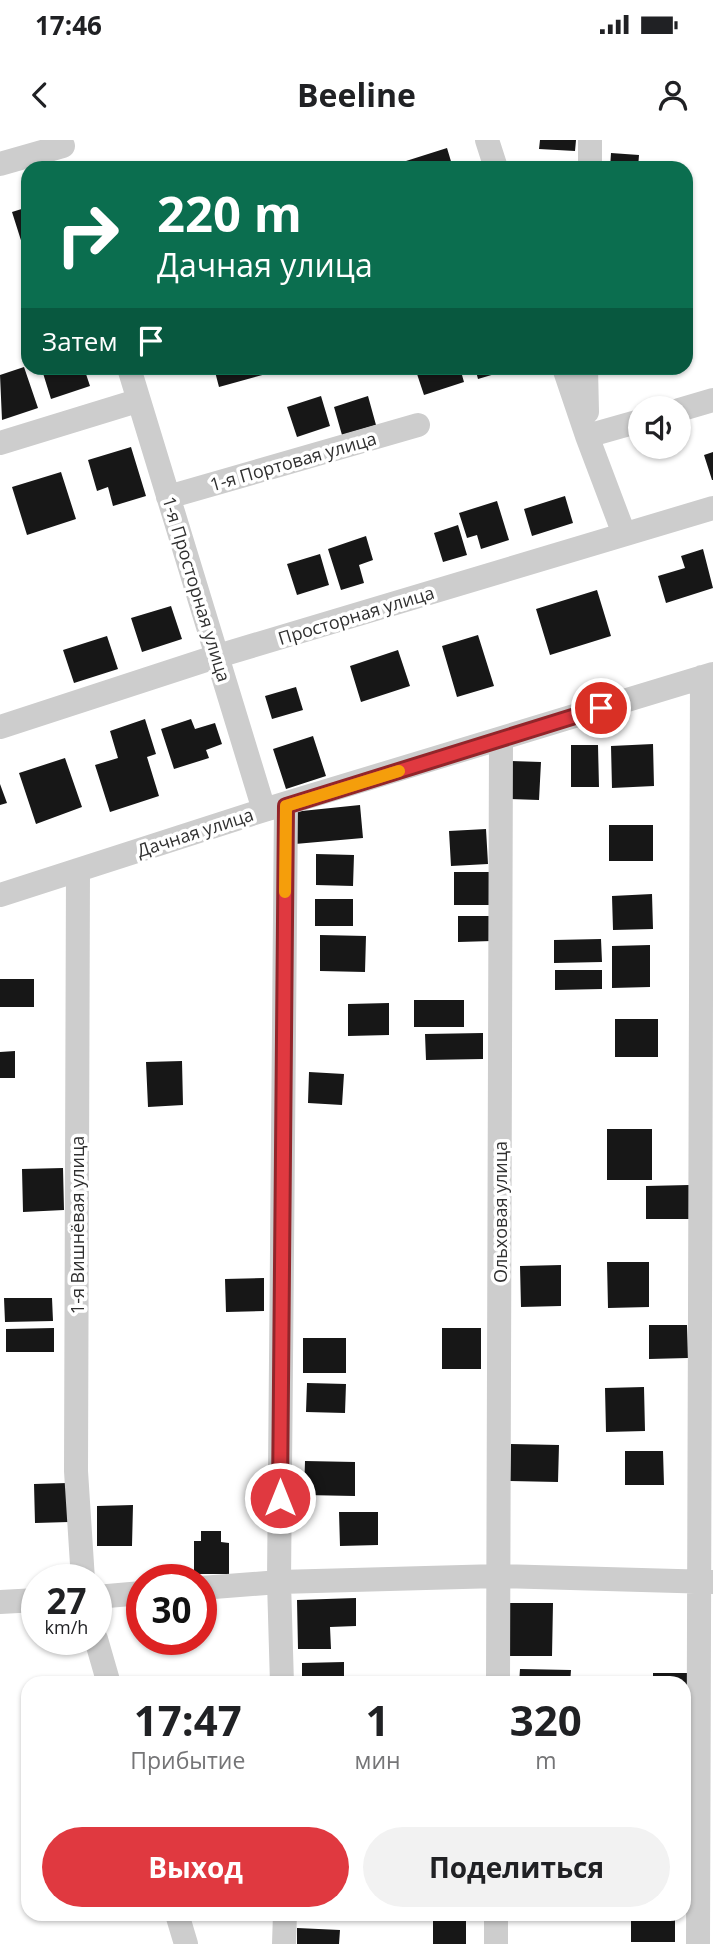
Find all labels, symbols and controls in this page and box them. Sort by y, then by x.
text: 17:46 [35,7,102,43]
text: Beeline [297,73,416,116]
icon: back [21,76,59,114]
icon: person [654,76,692,114]
text: 220 m [157,180,302,246]
icon: right [42,189,133,280]
text: Дачная улица [157,243,373,286]
icon: arrive [132,322,170,360]
text: Затем [42,323,118,359]
map controls [628,396,691,459]
button: sound [628,396,691,459]
street label: 1-я Портовая улица [207,426,379,496]
street label: 1-я Просторная улица [157,493,237,685]
street label: Просторная улица [275,580,437,650]
pin [571,678,631,738]
icon: arrive [582,689,620,727]
street label: Дачная улица [134,802,256,862]
street label: 1-я Вишнёвая улица [65,1136,89,1314]
street label: Ольховая улица [488,1141,512,1283]
position arrow [243,1461,317,1535]
speed limit sign: 30 [126,1564,217,1655]
text: 27 [46,1577,87,1624]
text: km/h [45,1615,88,1639]
text: 17:47 [134,1691,242,1748]
text: 1 [366,1691,390,1748]
text: 320 [510,1691,582,1748]
text: Прибытие [130,1744,245,1776]
text: мин [355,1744,401,1776]
text: m [535,1744,556,1776]
button: Выход [42,1827,349,1907]
button: Поделиться [363,1827,670,1907]

